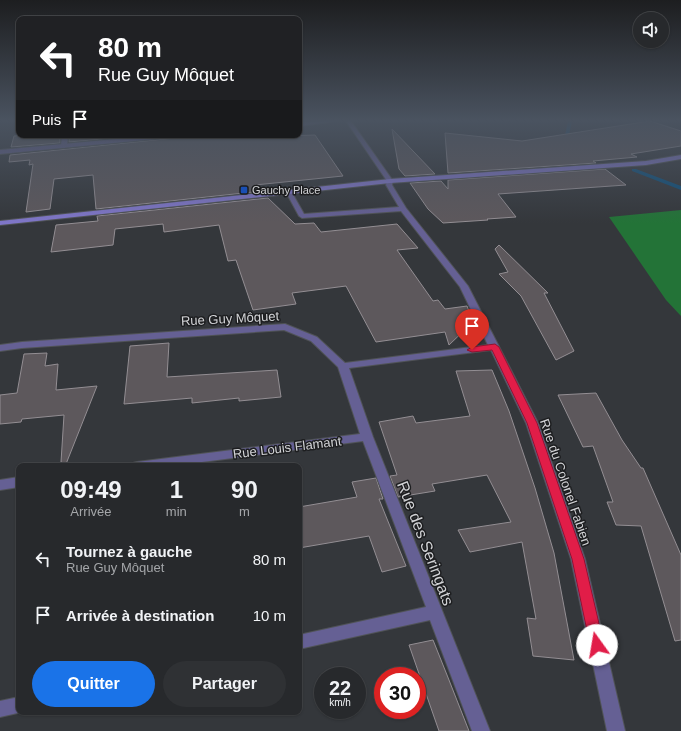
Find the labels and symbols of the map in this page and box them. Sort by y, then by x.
place label: Gauchy Place [252,184,320,196]
marker: Gauchy Place [239,185,249,195]
street label: Rue Guy Môquet [181,308,280,329]
pin [455,309,489,350]
street label: Rue du Colonel Fabien [537,417,594,547]
street label: Rue Louis Flamant [232,433,343,462]
street label: Rue des Seringats [394,479,457,608]
position arrow [576,624,618,666]
speed limit sign: 30 [374,667,426,719]

